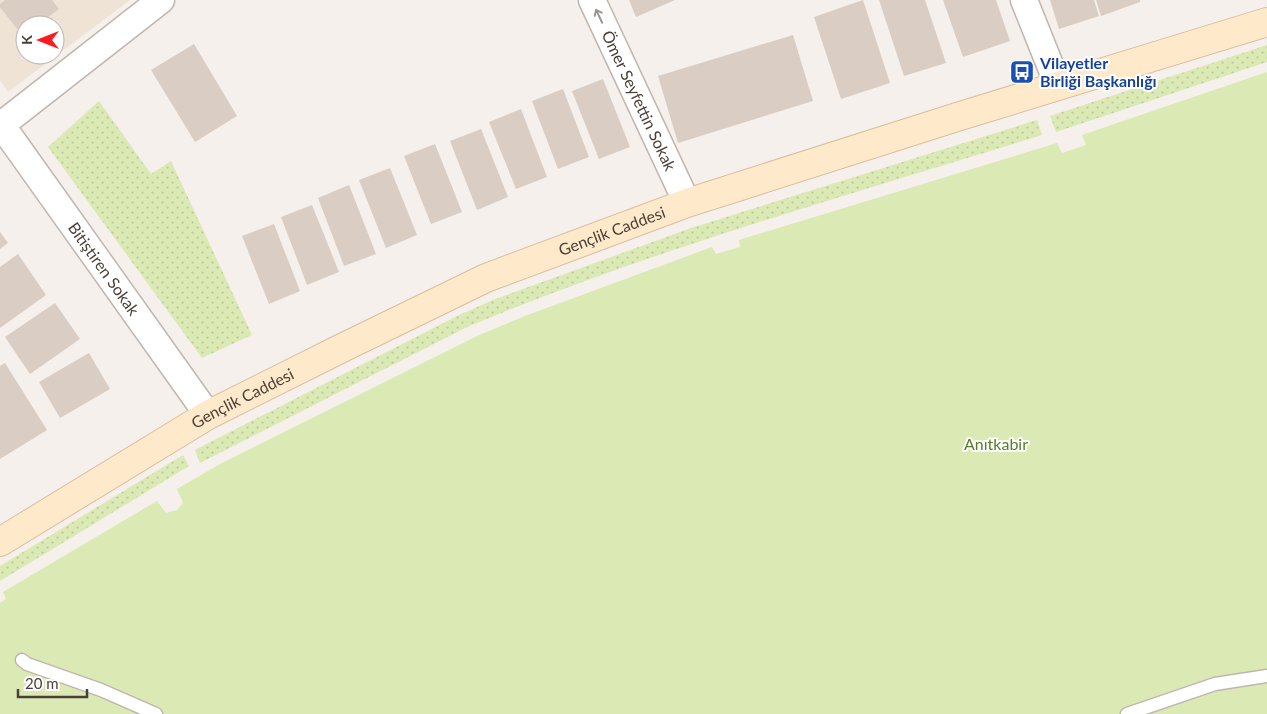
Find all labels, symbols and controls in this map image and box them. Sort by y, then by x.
one-way arrow [594,9,604,24]
north arrow [15,15,65,65]
street label: Ömer Seyfettin Sokak [599,27,681,174]
text: K [18,35,35,45]
place label: Vilayetler Birliği Başkanlığı [1039,53,1157,90]
bus stop icon: Vilayetler Birliği Başkanlığı [1009,59,1035,85]
street label: Gençlik Caddesi [556,202,668,259]
street label: Bitiştiren Sokak [65,218,144,319]
street label: Gençlik Caddesi [188,364,297,432]
park label: Anıtkabir [964,434,1028,453]
scale bar [18,666,86,698]
text: 20 m [25,674,59,692]

